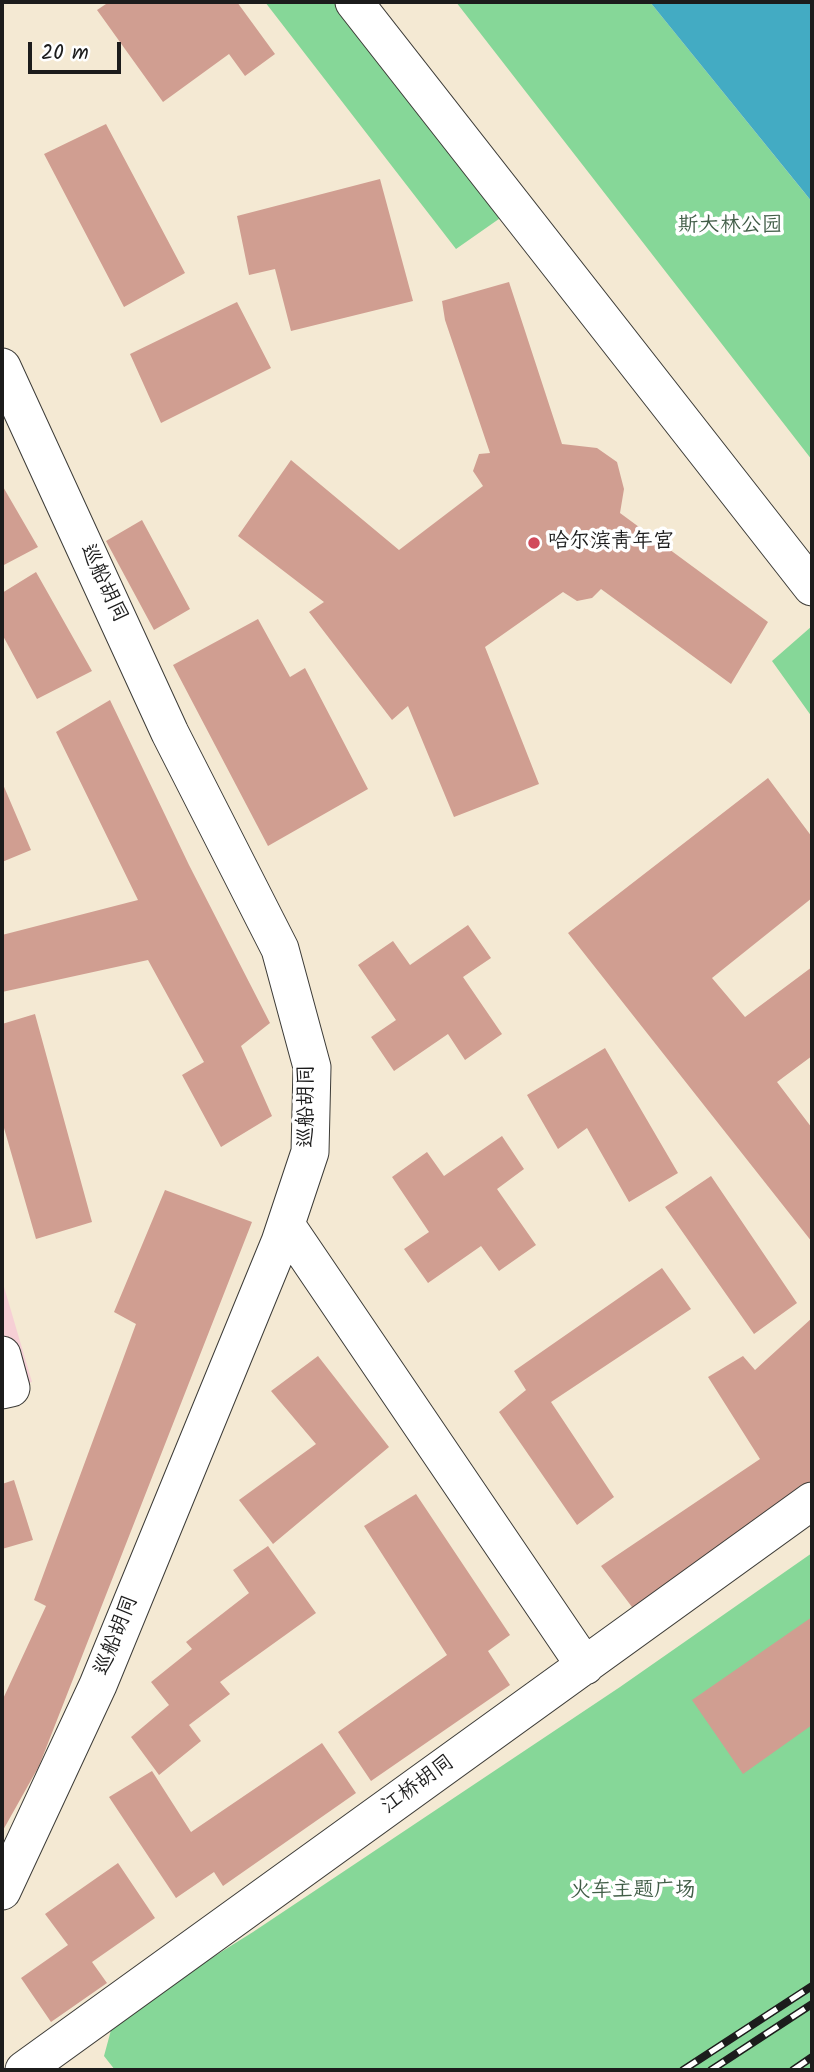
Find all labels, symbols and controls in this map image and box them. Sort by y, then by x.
scale bar [32,28,124,72]
text: 20 m [41,37,89,70]
park label: 斯大林公园 [678,214,782,240]
place label: 哈尔滨青年宫 [548,530,674,556]
marker: 哈尔滨青年宫 [526,535,542,551]
street label: 巡船胡同 [73,541,131,627]
street label: 巡船胡同 [295,1064,321,1148]
street label: 巡船胡同 [91,1592,145,1680]
street label: 江桥胡同 [378,1751,460,1821]
park label: 火车主题广场 [570,1879,696,1905]

